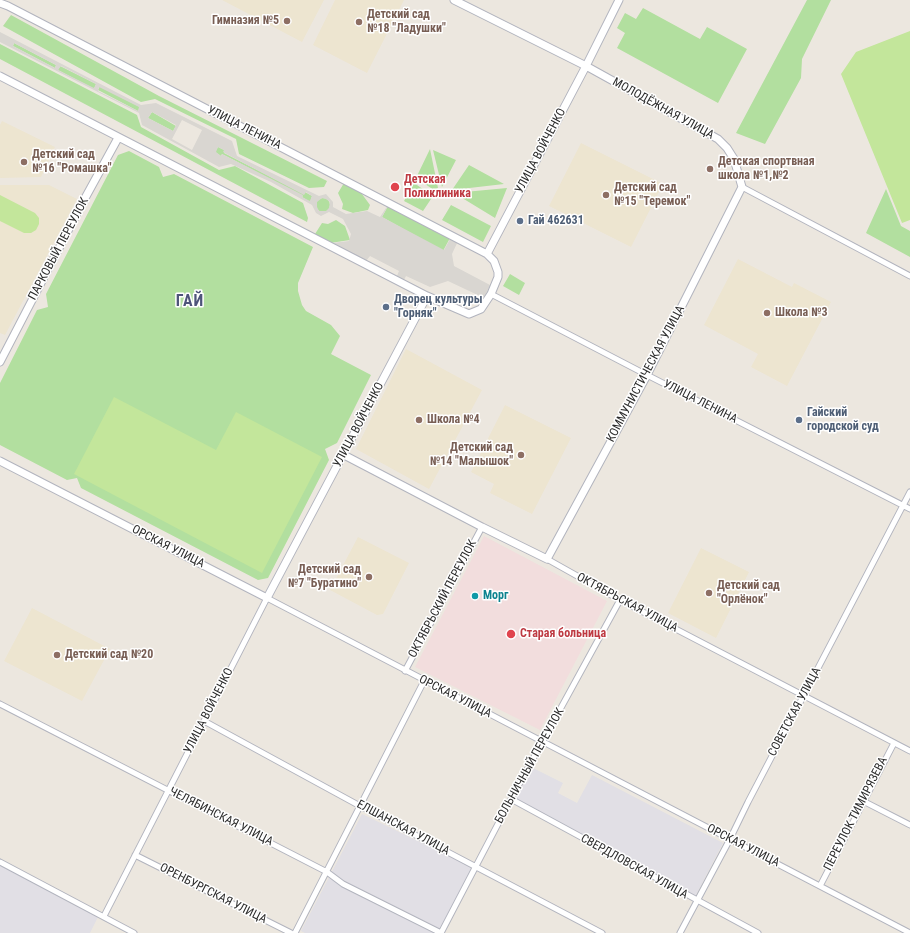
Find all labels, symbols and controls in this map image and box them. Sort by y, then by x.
place label: Детский сад №18 "Ладушки" [367,8,446,36]
place label: Гимназия №5 [212,14,279,28]
marker: Гимназия №5 [282,16,292,26]
marker: Детский сад №18 "Ладушки" [354,17,364,27]
street label: МОЛОДЁЖНАЯ УЛИЦА [610,75,716,143]
street label: УЛИЦА ЛЕНИНА [205,103,283,153]
street label: УЛИЦА ВОЙЧЕНКО [513,106,569,196]
place label: Детский сад №16 "Ромашка" [32,148,112,176]
place label: Детская спортвная школа №1,№2 [718,155,815,183]
marker: Детский сад №16 "Ромашка" [19,157,29,167]
marker: Детская спортвная школа №1,№2 [705,164,715,174]
place label: Детская Поликлиника [404,173,471,201]
marker: Детская Поликлиника [389,181,401,193]
place label: Детский сад №15 "Теремок" [614,181,690,209]
marker: Детский сад №15 "Теремок" [601,190,611,200]
street label: ПАРКОВЫЙ ПЕРЕУЛОК [26,195,92,303]
place label: Гай 462631 [528,214,584,228]
marker: Гай 462631 [515,216,525,226]
district label: ГАЙ [176,292,204,312]
place label: Дворец культуры "Горняк" [394,293,483,321]
marker: Дворец культуры "Горняк" [381,302,391,312]
street label: КОММУНИСТИЧЕСКАЯ УЛИЦА [604,303,688,445]
place label: Школа №3 [775,306,828,320]
marker: Школа №3 [762,308,772,318]
street label: УЛИЦА ЛЕНИНА [661,377,739,427]
street label: УЛИЦА ВОЙЧЕНКО [331,380,387,470]
place label: Гайский городской суд [807,406,879,434]
place label: Школа №4 [427,413,480,427]
marker: Школа №4 [414,415,424,425]
marker: Гайский городской суд [794,415,804,425]
place label: Детский сад №14 "Малышок" [430,441,513,469]
marker: Детский сад №14 "Малышок" [516,450,526,460]
street label: ОРСКАЯ УЛИЦА [129,523,207,571]
street label: ОКТЯБРЬСКИЙ ПЕРЕУЛОК [406,538,480,660]
place label: Детский сад №7 "Буратино" [288,563,361,591]
street label: ОКТЯБРЬСКАЯ УЛИЦА [574,570,680,636]
marker: Детский сад №7 "Буратино" [364,572,374,582]
place label: Детский сад "Орлёнок" [717,579,780,607]
marker: Детский сад "Орлёнок" [704,588,714,598]
place label: Морг [483,589,508,603]
marker: Морг [470,591,480,601]
place label: Старая больница [520,627,606,641]
marker: Старая больница [505,628,517,640]
place label: Детский сад №20 [65,648,153,662]
marker: Детский сад №20 [52,650,62,660]
street label: СОВЕТСКАЯ УЛИЦА [766,665,824,759]
street label: УЛИЦА ВОЙЧЕНКО [181,666,237,756]
street label: ОРСКАЯ УЛИЦА [416,673,494,721]
street label: БОЛЬНИЧНЫЙ ПЕРЕУЛОК [492,706,568,826]
street label: ПЕРЕУЛОК ТИМИРЯЗЕВА [821,755,891,873]
street label: ЧЕЛЯБИНСКАЯ УЛИЦА [167,785,275,849]
street label: ЕЛШАНСКАЯ УЛИЦА [354,797,452,859]
street label: ОРСКАЯ УЛИЦА [704,822,782,870]
street label: СВЕРДЛОВСКАЯ УЛИЦА [578,832,690,902]
street label: ОРЕНБУРГСКАЯ УЛИЦА [157,861,269,927]

